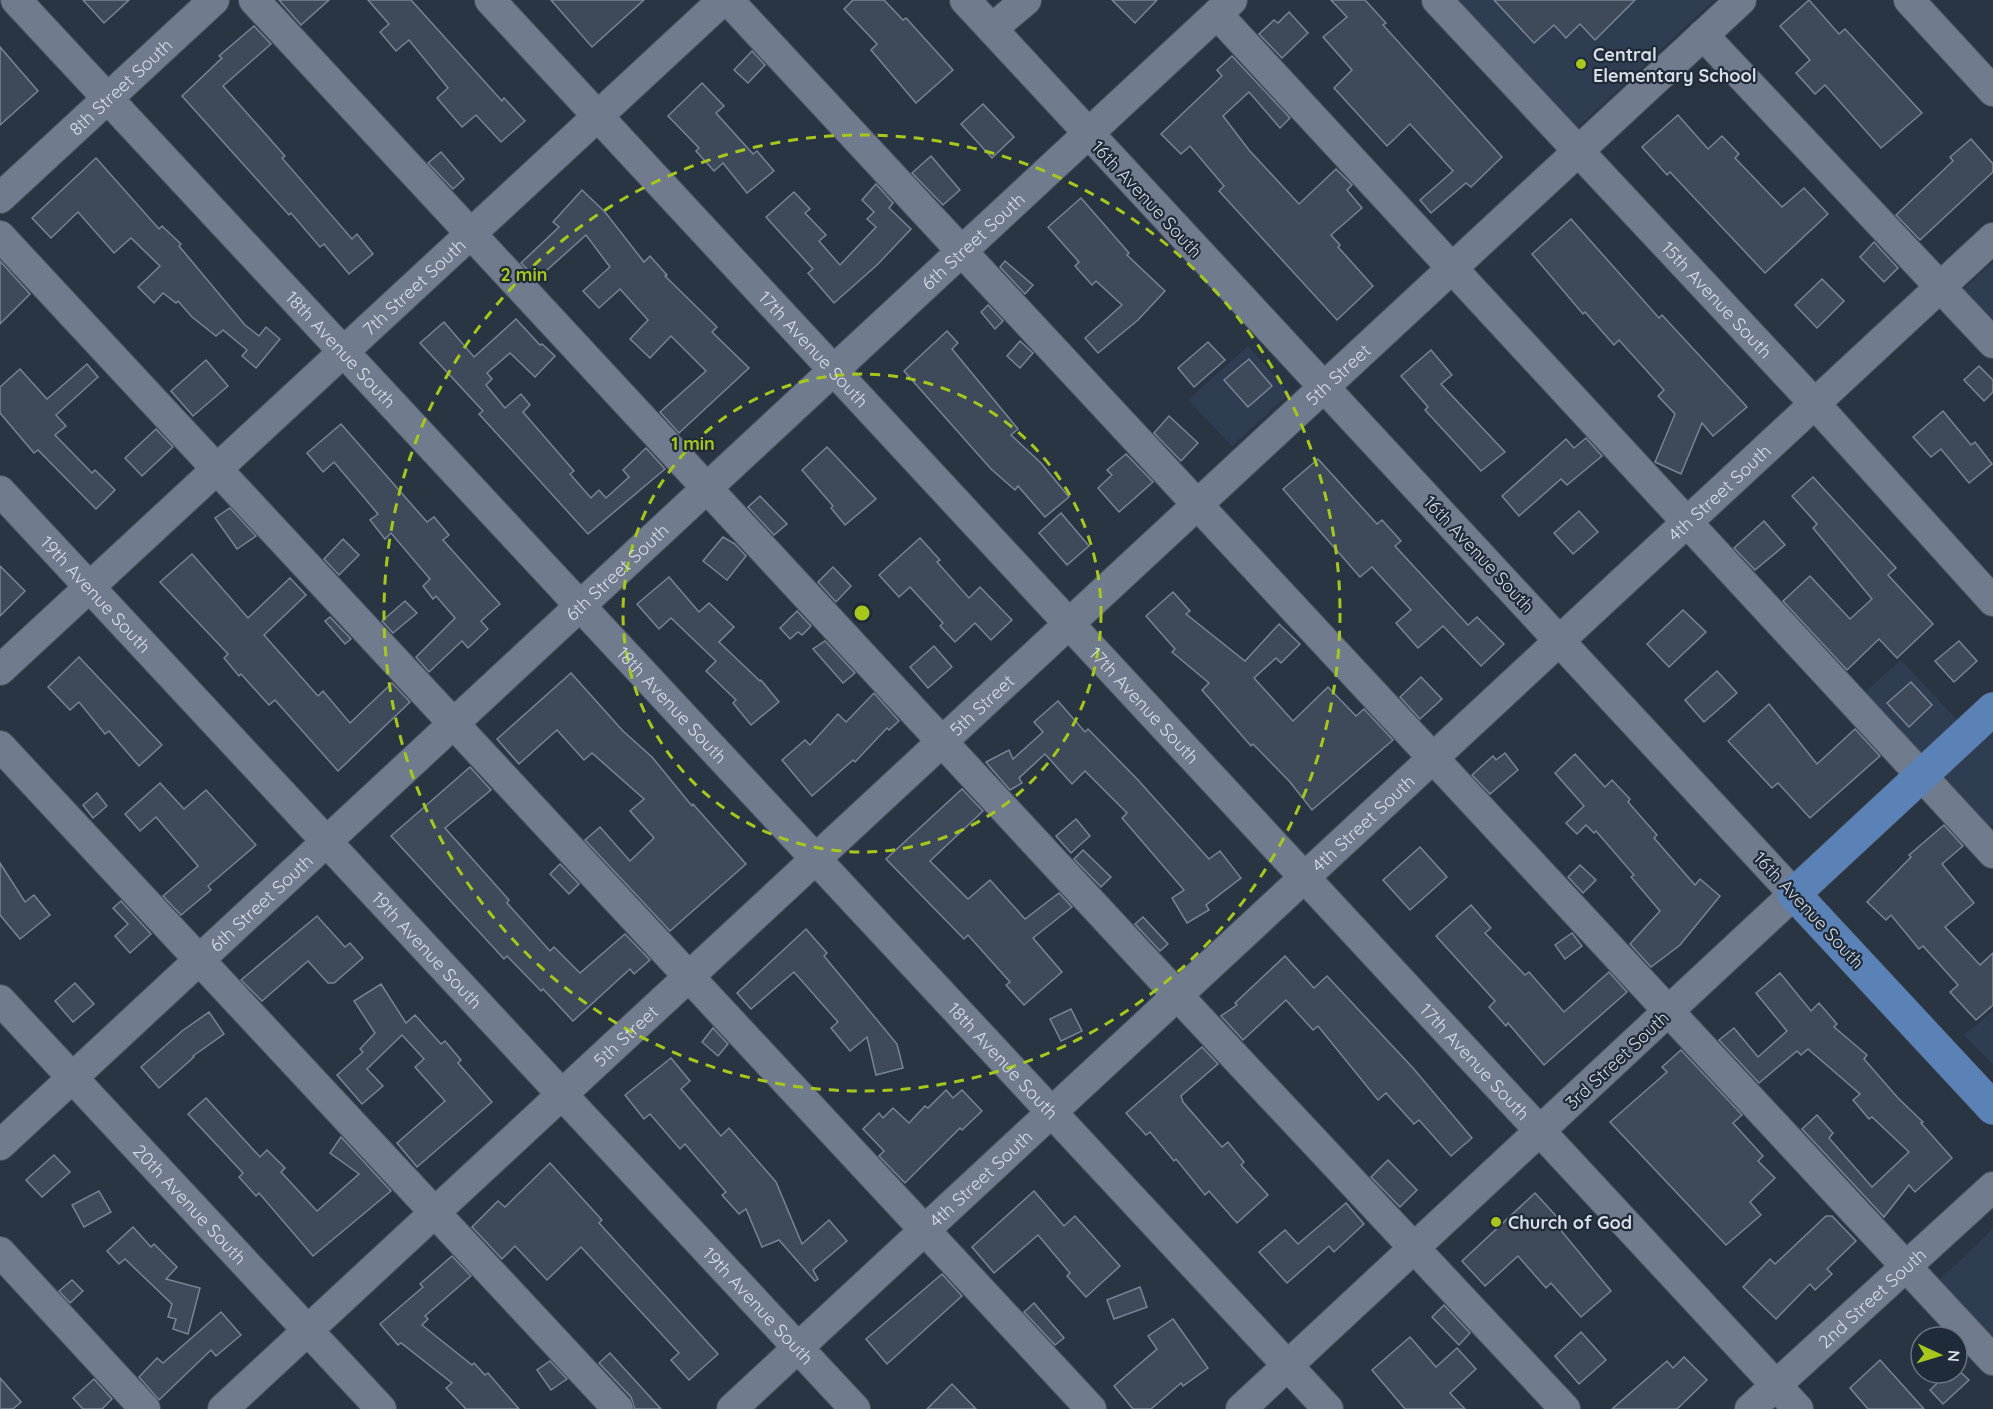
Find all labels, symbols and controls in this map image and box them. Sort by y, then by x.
street label: 8th Street South [64,33,177,140]
place label: Central Elementary School [1593,43,1757,87]
marker: Central Elementary School [1574,57,1588,71]
street label: 16th Avenue South [1087,136,1207,262]
street label: 6th Street South [916,187,1029,295]
street label: 7th Street South [357,233,470,340]
street label: 15th Avenue South [1657,236,1777,363]
text: 2 min [501,263,547,286]
street label: 18th Avenue South [281,286,401,412]
street label: 17th Avenue South [754,286,874,412]
street label: 5th Street [1301,339,1375,410]
text: 1 min [671,432,715,455]
street label: 4th Street South [1663,439,1775,546]
street label: 16th Avenue South [1419,491,1539,617]
street label: 6th Street South [560,518,673,625]
street label: 19th Avenue South [36,531,156,658]
centre of rings [852,603,872,623]
street label: 18th Avenue South [612,641,732,768]
street label: 17th Avenue South [1085,642,1204,768]
street label: 5th Street [944,669,1019,741]
street label: 4th Street South [1307,770,1419,877]
street label: 16th Avenue South [1749,847,1869,973]
street label: 6th Street South [204,849,317,956]
street label: 19th Avenue South [367,886,488,1013]
street label: 18th Avenue South [943,997,1064,1124]
street label: 17th Avenue South [1415,998,1535,1124]
street label: 5th Street [588,1000,663,1071]
street label: 3rd Street South [1560,1006,1674,1114]
street label: 4th Street South [924,1125,1037,1232]
street label: 20th Avenue South [129,1139,252,1269]
place label: Church of God [1508,1211,1632,1234]
marker: Church of God [1489,1215,1503,1229]
street label: 19th Avenue South [698,1242,819,1369]
street label: 2nd Street South [1813,1243,1931,1353]
north arrow [1909,1325,1969,1385]
text: N [1944,1349,1964,1363]

